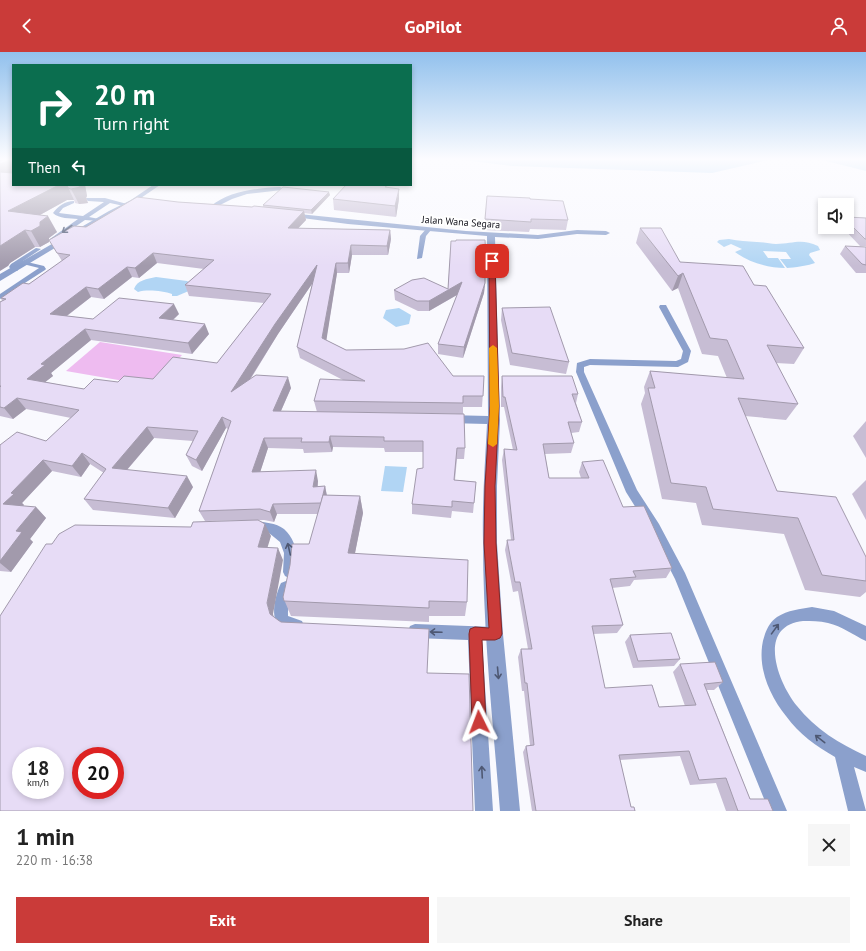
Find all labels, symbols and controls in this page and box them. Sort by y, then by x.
icon: back [16,15,38,37]
text: GoPilot [404,15,462,38]
icon: person [828,15,850,37]
text: 20 m [94,76,155,113]
icon: right [28,80,80,132]
text: Turn right [94,112,169,135]
icon: left [68,156,90,178]
text: Then [28,158,60,177]
map controls [818,198,854,234]
button: sound [818,198,854,234]
street label: Jalan Wana Segara [420,213,501,231]
one-way arrow [61,225,72,233]
pin [475,244,509,278]
icon: arrive [481,250,503,272]
one-way arrow [285,543,293,556]
one-way arrow [771,624,779,635]
one-way arrow [430,628,443,635]
one-way arrow [495,666,502,679]
position arrow [458,701,500,743]
one-way arrow [814,735,825,743]
speed limit sign: 20 [72,747,124,799]
text: 18 [27,755,49,781]
one-way arrow [478,766,485,779]
text: km/h [27,776,49,789]
text: 1 min [16,821,75,852]
button: close [808,824,850,866]
text: 220 m · 16:38 [16,852,93,869]
button: Exit [16,897,429,943]
button: Share [437,897,850,943]

